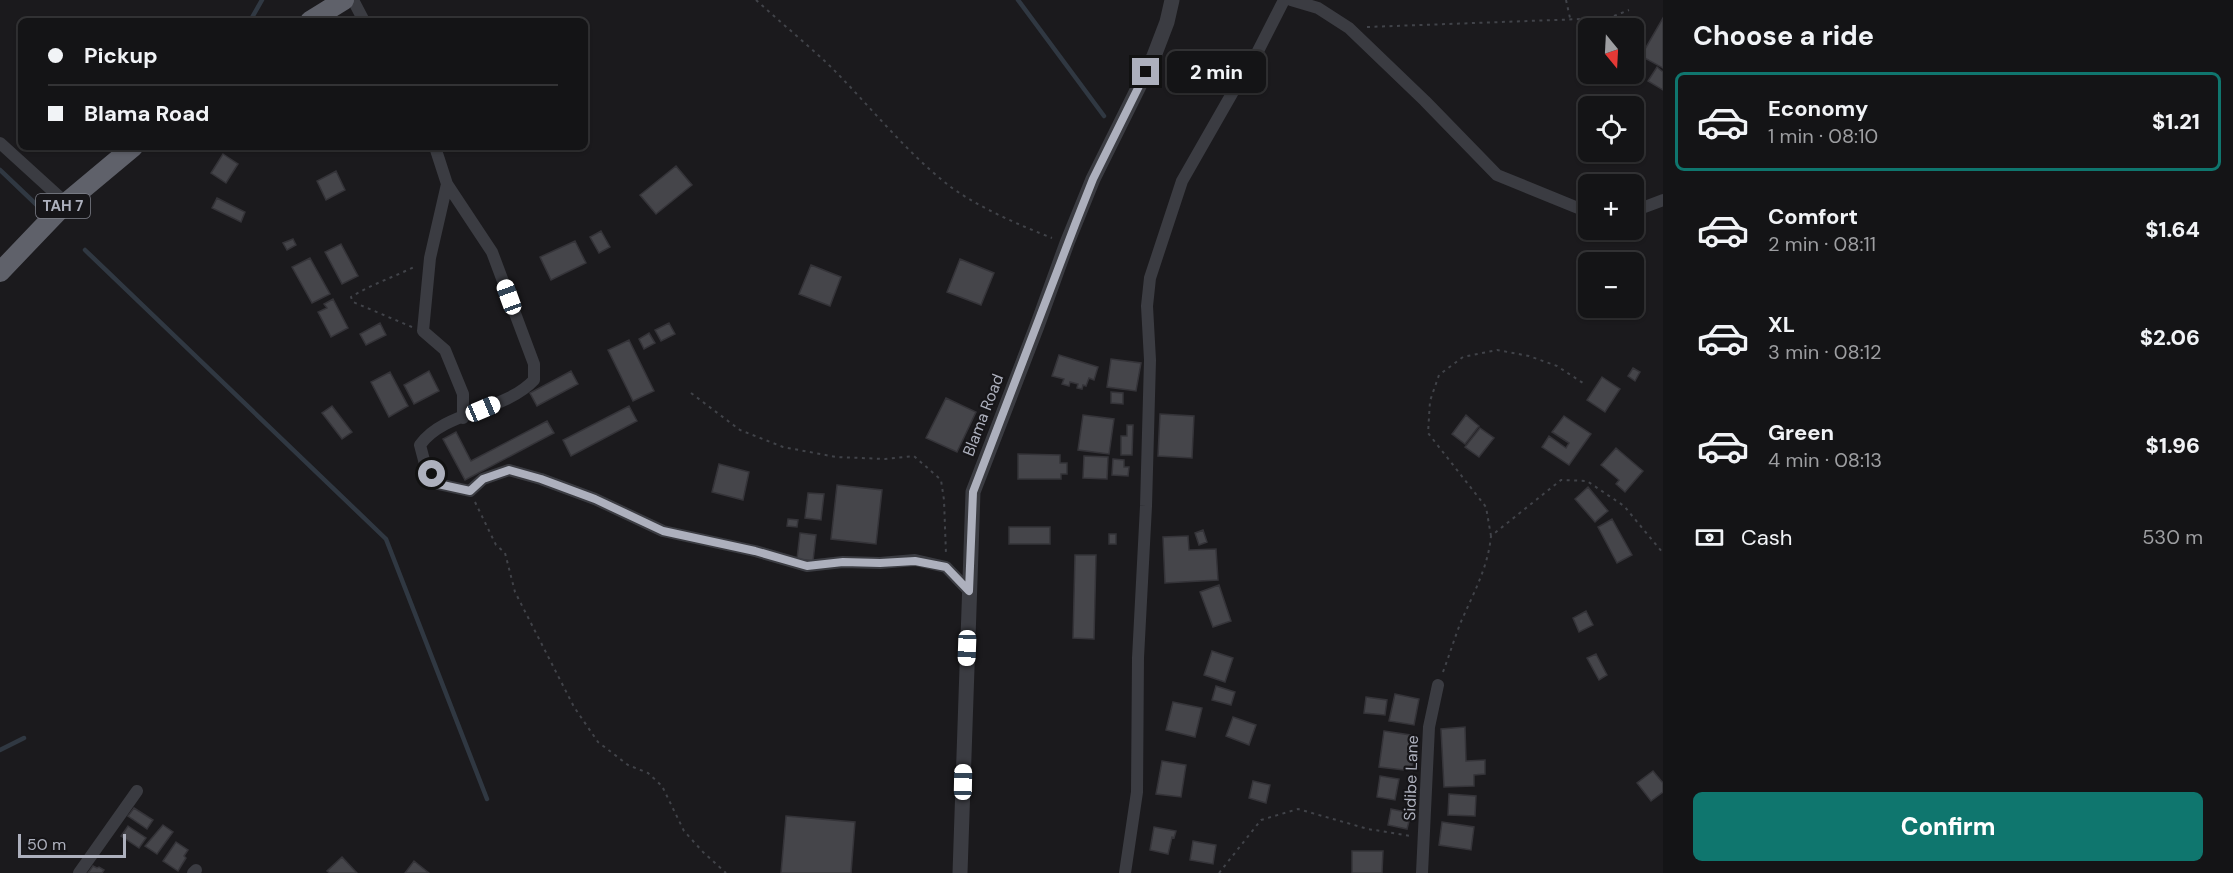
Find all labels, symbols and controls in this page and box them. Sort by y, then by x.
north arrow [1578,18,1644,84]
map controls [1578,18,1644,318]
text: Choose a ride [1693,18,1874,53]
text: Pickup [84,41,158,70]
callout: 2 min [1167,51,1266,93]
route end [1132,58,1159,85]
text: 2 min [1190,59,1243,85]
text: Economy [1768,94,1868,123]
icon: car [1696,95,1750,149]
button: locate [1578,96,1644,162]
text: Blama Road [84,99,210,128]
text: $1.21 [2152,107,2200,136]
text: 1 min · 08:10 [1768,123,1878,149]
button: + [1578,174,1644,240]
road number: TAH 7 [36,194,90,218]
text: Comfort [1768,202,1858,231]
icon: car [1696,203,1750,257]
text: $1.64 [2145,215,2200,244]
text: 2 min · 08:11 [1768,231,1876,257]
button: − [1578,252,1644,318]
car [494,277,524,317]
text: XL [1768,310,1795,339]
icon: car [1696,311,1750,365]
text: $2.06 [2140,323,2200,352]
text: 3 min · 08:12 [1768,339,1881,365]
street label: Blama Road [958,371,1008,459]
car [463,394,503,424]
text: Green [1768,418,1834,447]
icon: car [1696,419,1750,473]
text: $1.96 [2146,431,2200,460]
text: 4 min · 08:13 [1768,447,1882,473]
route start [418,460,445,487]
icon: cash [1693,521,1726,554]
text: Cash [1741,523,1792,552]
text: 530 m [2142,524,2203,550]
car [957,630,977,666]
street label: Sidibe Lane [1399,735,1423,821]
car [954,764,972,800]
button: Confirm [1693,792,2203,861]
scale bar [18,831,126,858]
text: 50 m [27,834,66,855]

